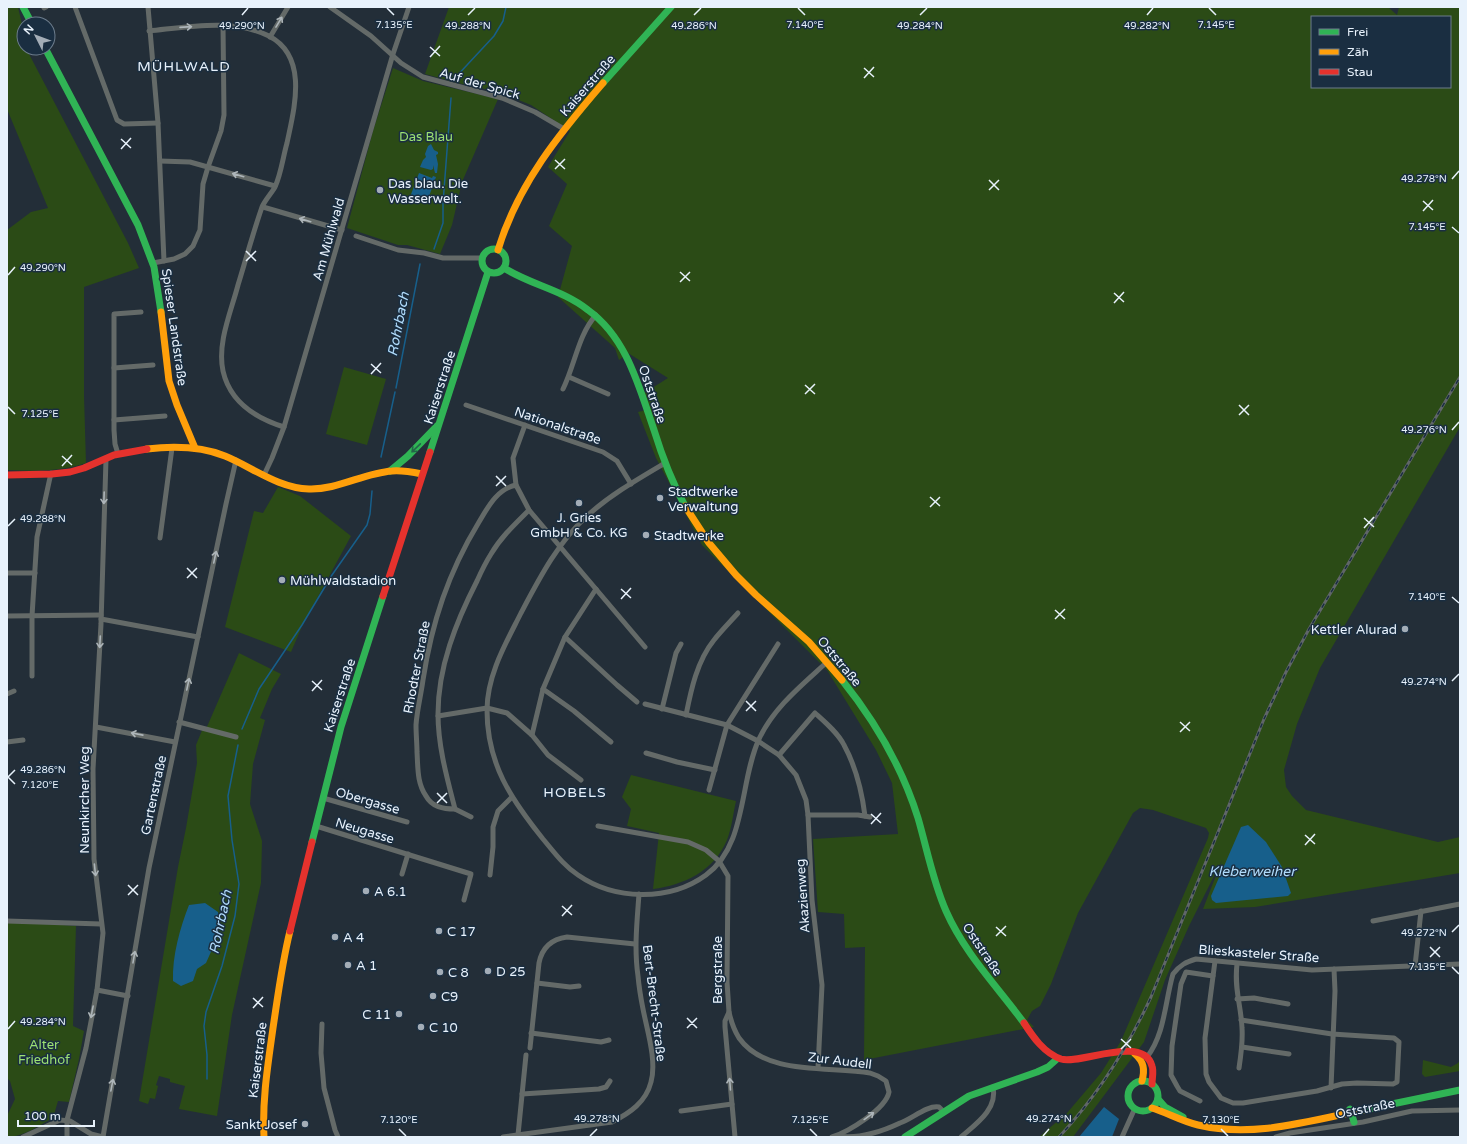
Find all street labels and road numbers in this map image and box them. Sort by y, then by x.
street label: Kaiserstraße [557,52,619,120]
street label: Auf der Spick [438,65,522,103]
street label: Am Mühlwald [310,196,348,283]
street label: Spieser Landstraße [158,267,190,387]
street label: Kaiserstraße [421,348,459,426]
street label: Oststraße [635,363,669,425]
street label: Nationalstraße [512,404,603,448]
street label: Rhodter Straße [400,619,434,715]
street label: Oststraße [814,633,865,690]
street label: Kaiserstraße [321,656,359,734]
street label: Neunkircher Weg [77,746,93,854]
street label: Gartenstraße [138,754,170,836]
street label: Obergasse [334,784,402,818]
street label: Neugasse [333,814,396,848]
street label: Akazienweg [792,858,814,934]
street label: Oststraße [959,920,1006,979]
street label: Bergstraße [710,936,726,1004]
street label: Blieskasteler Straße [1198,942,1320,966]
street label: Bert-Brecht-Straße [639,944,669,1062]
street label: Kaiserstraße [245,1021,271,1099]
street label: Zur Audell [807,1049,873,1073]
street label: Oststraße [1334,1095,1396,1123]

